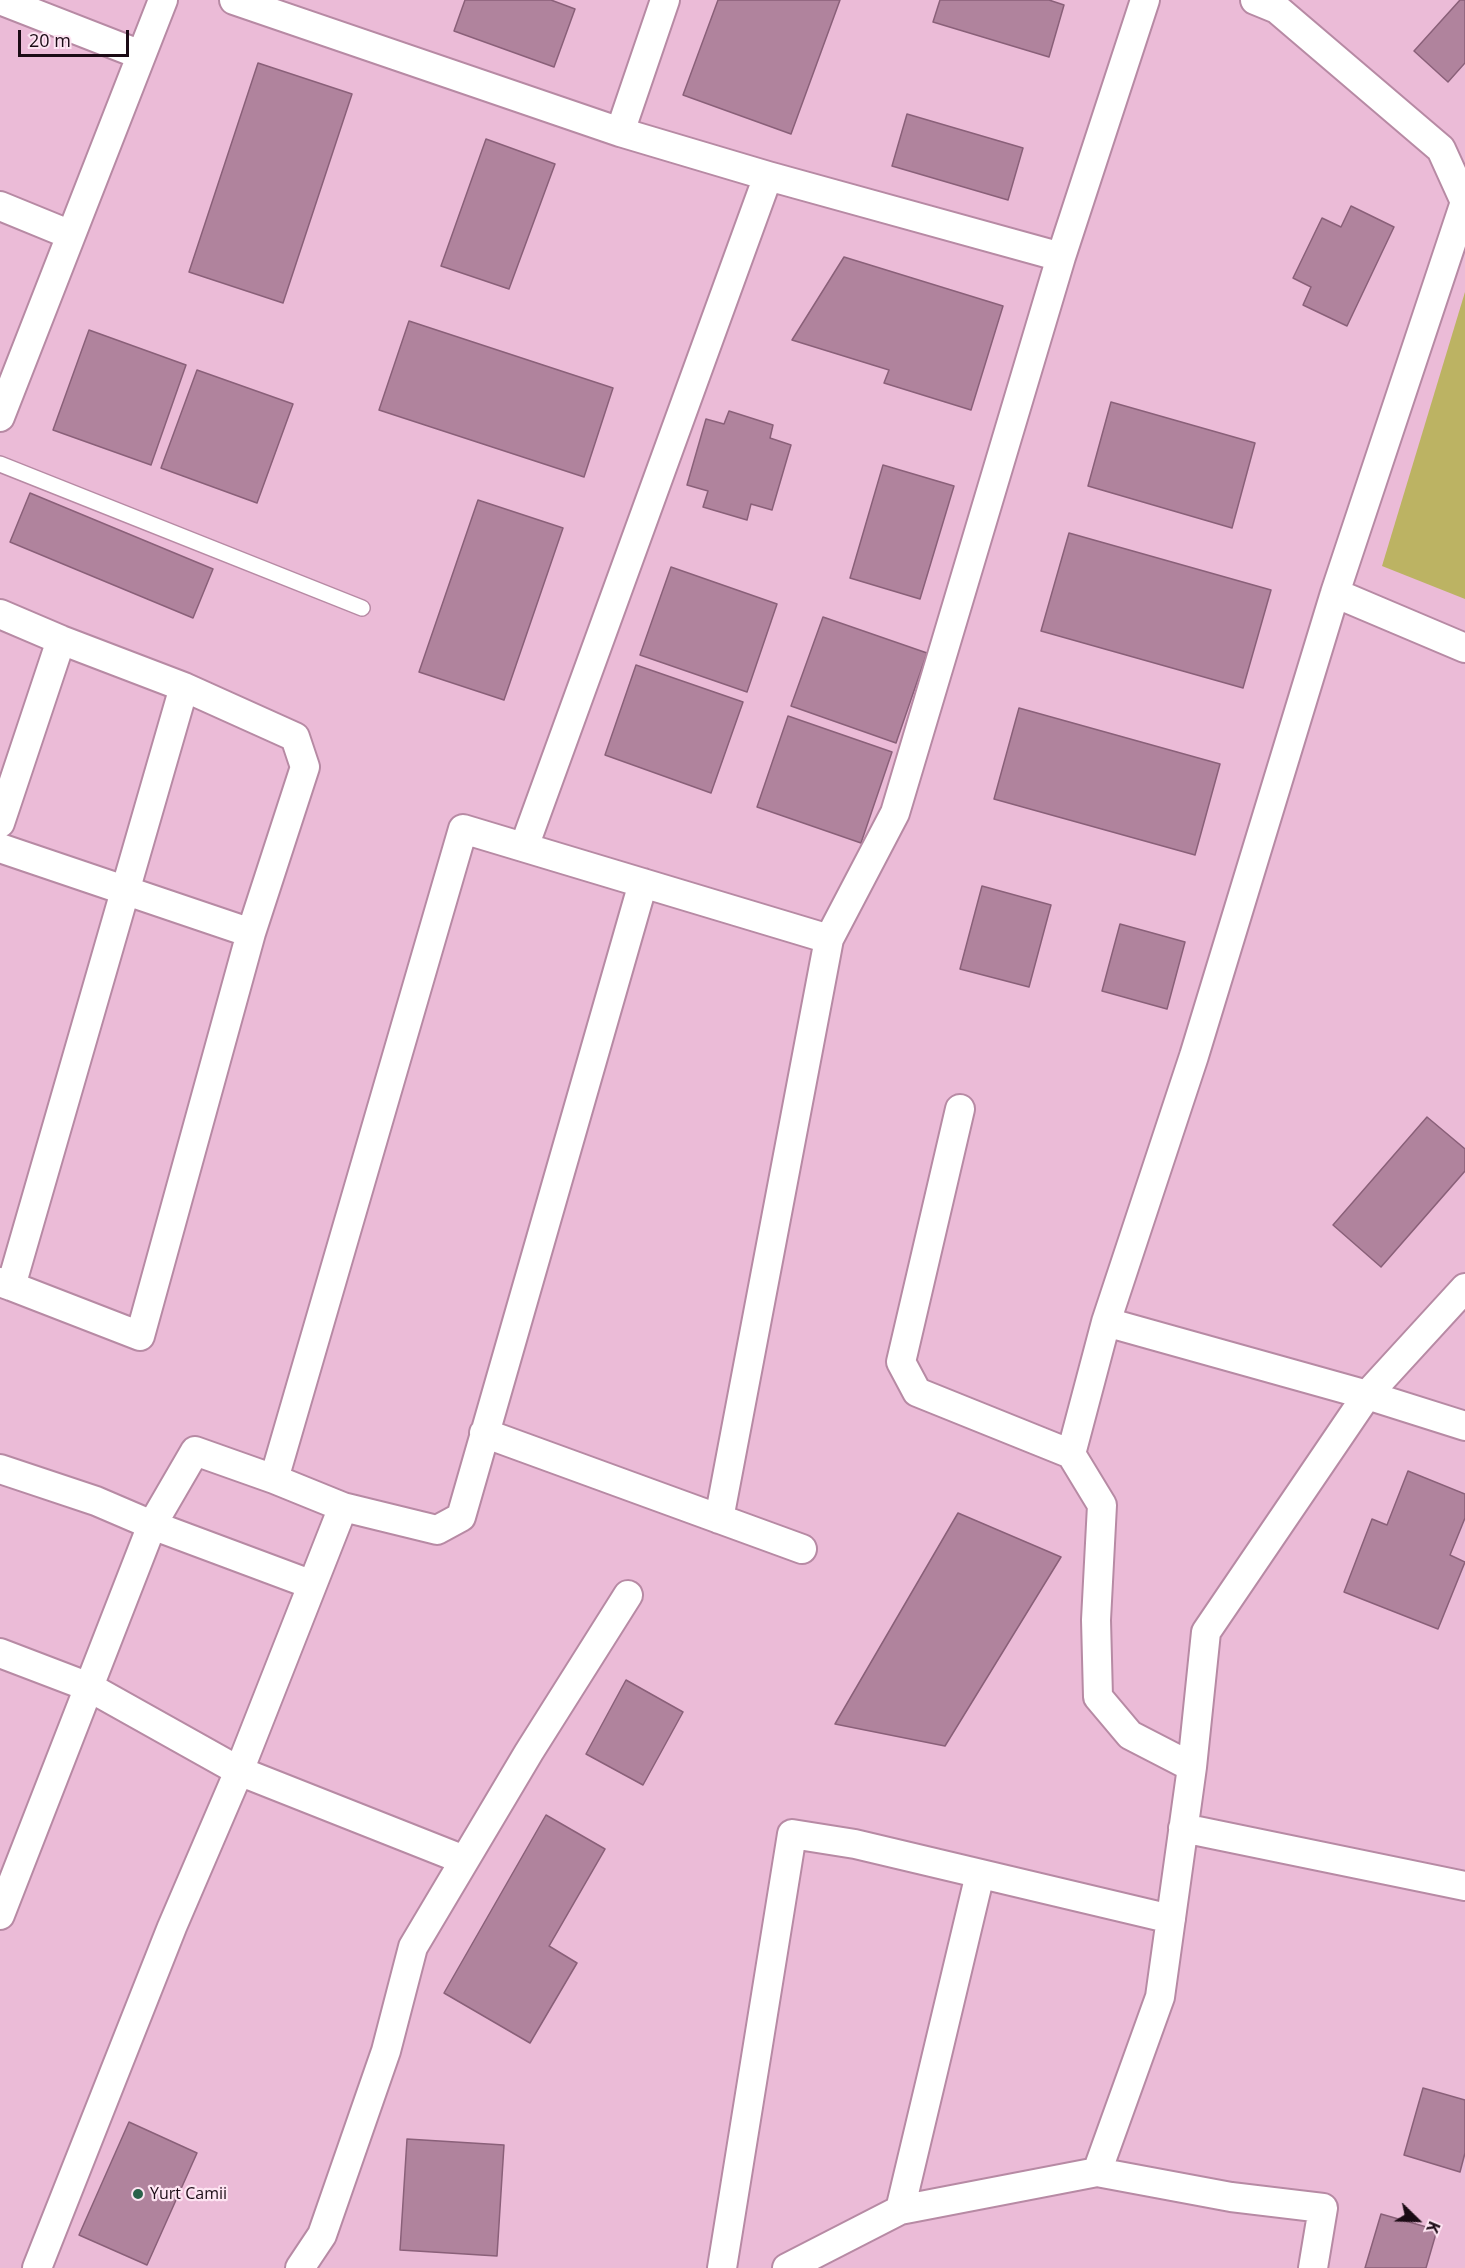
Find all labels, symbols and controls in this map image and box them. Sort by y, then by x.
scale bar [21,18,132,56]
text: 20 m [29,28,71,52]
place label: Yurt Camii [150,2184,227,2204]
marker: Yurt Camii [131,2187,145,2201]
north arrow [1387,2190,1447,2250]
text: K [1421,2218,1446,2236]

